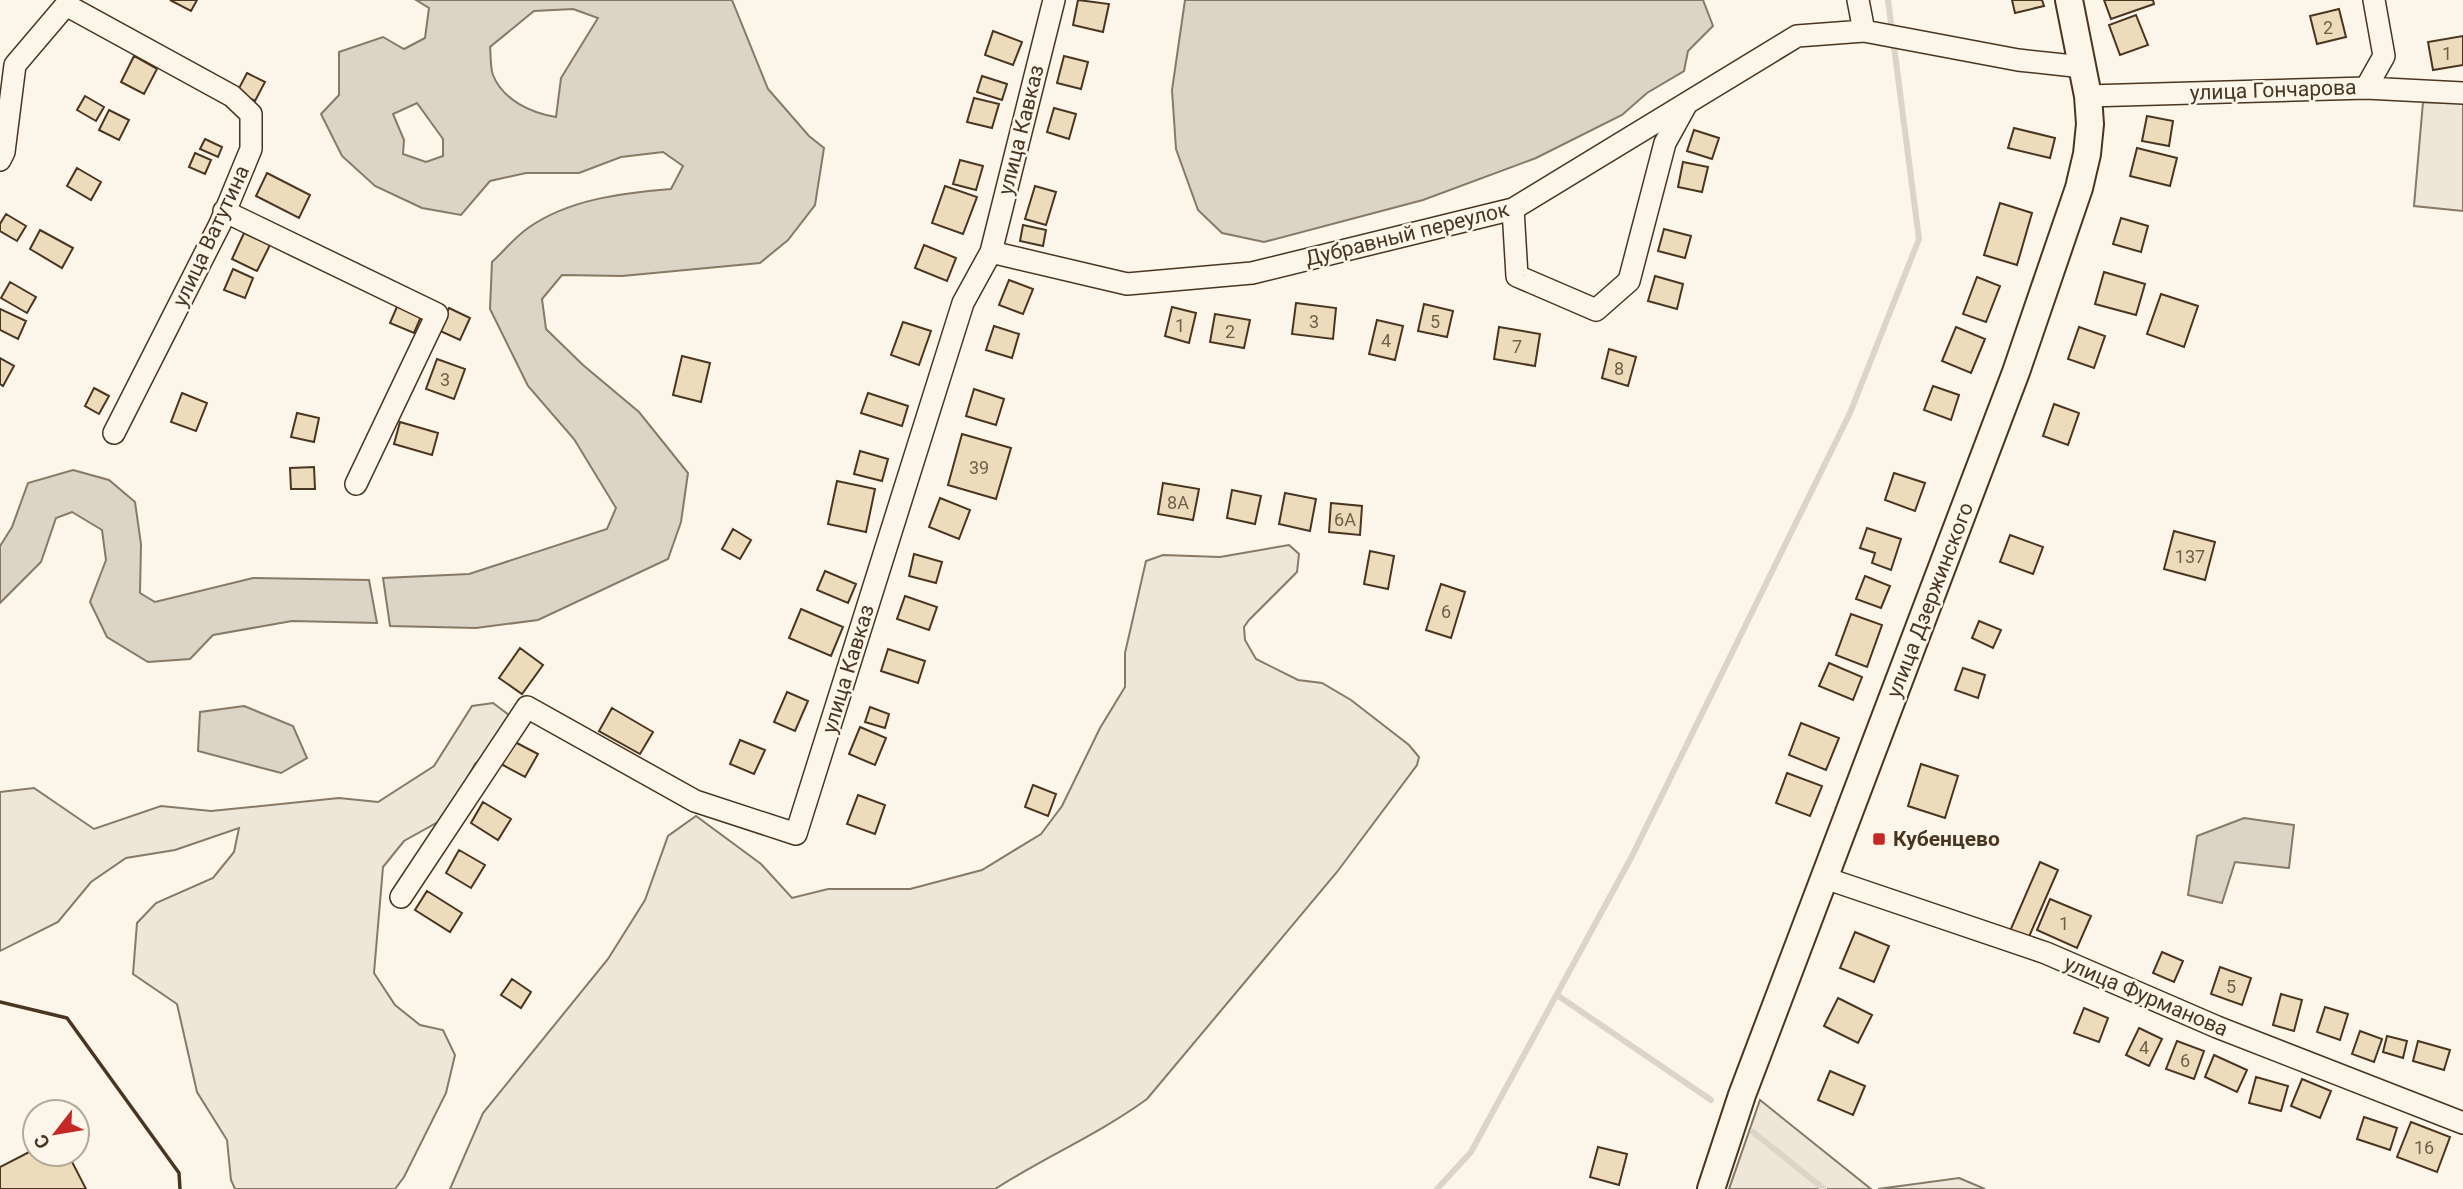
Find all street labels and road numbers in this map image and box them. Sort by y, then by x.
street label: улица Кавказ [993,62,1049,198]
street label: улица Гончарова [2189,75,2357,105]
street label: улица Ватутина [168,162,254,310]
street label: Дубравный переулок [1303,197,1512,271]
street label: улица Дзержинского [1882,499,1978,701]
street label: улица Кавказ [817,602,879,736]
street label: улица Фурманова [2061,951,2231,1041]

